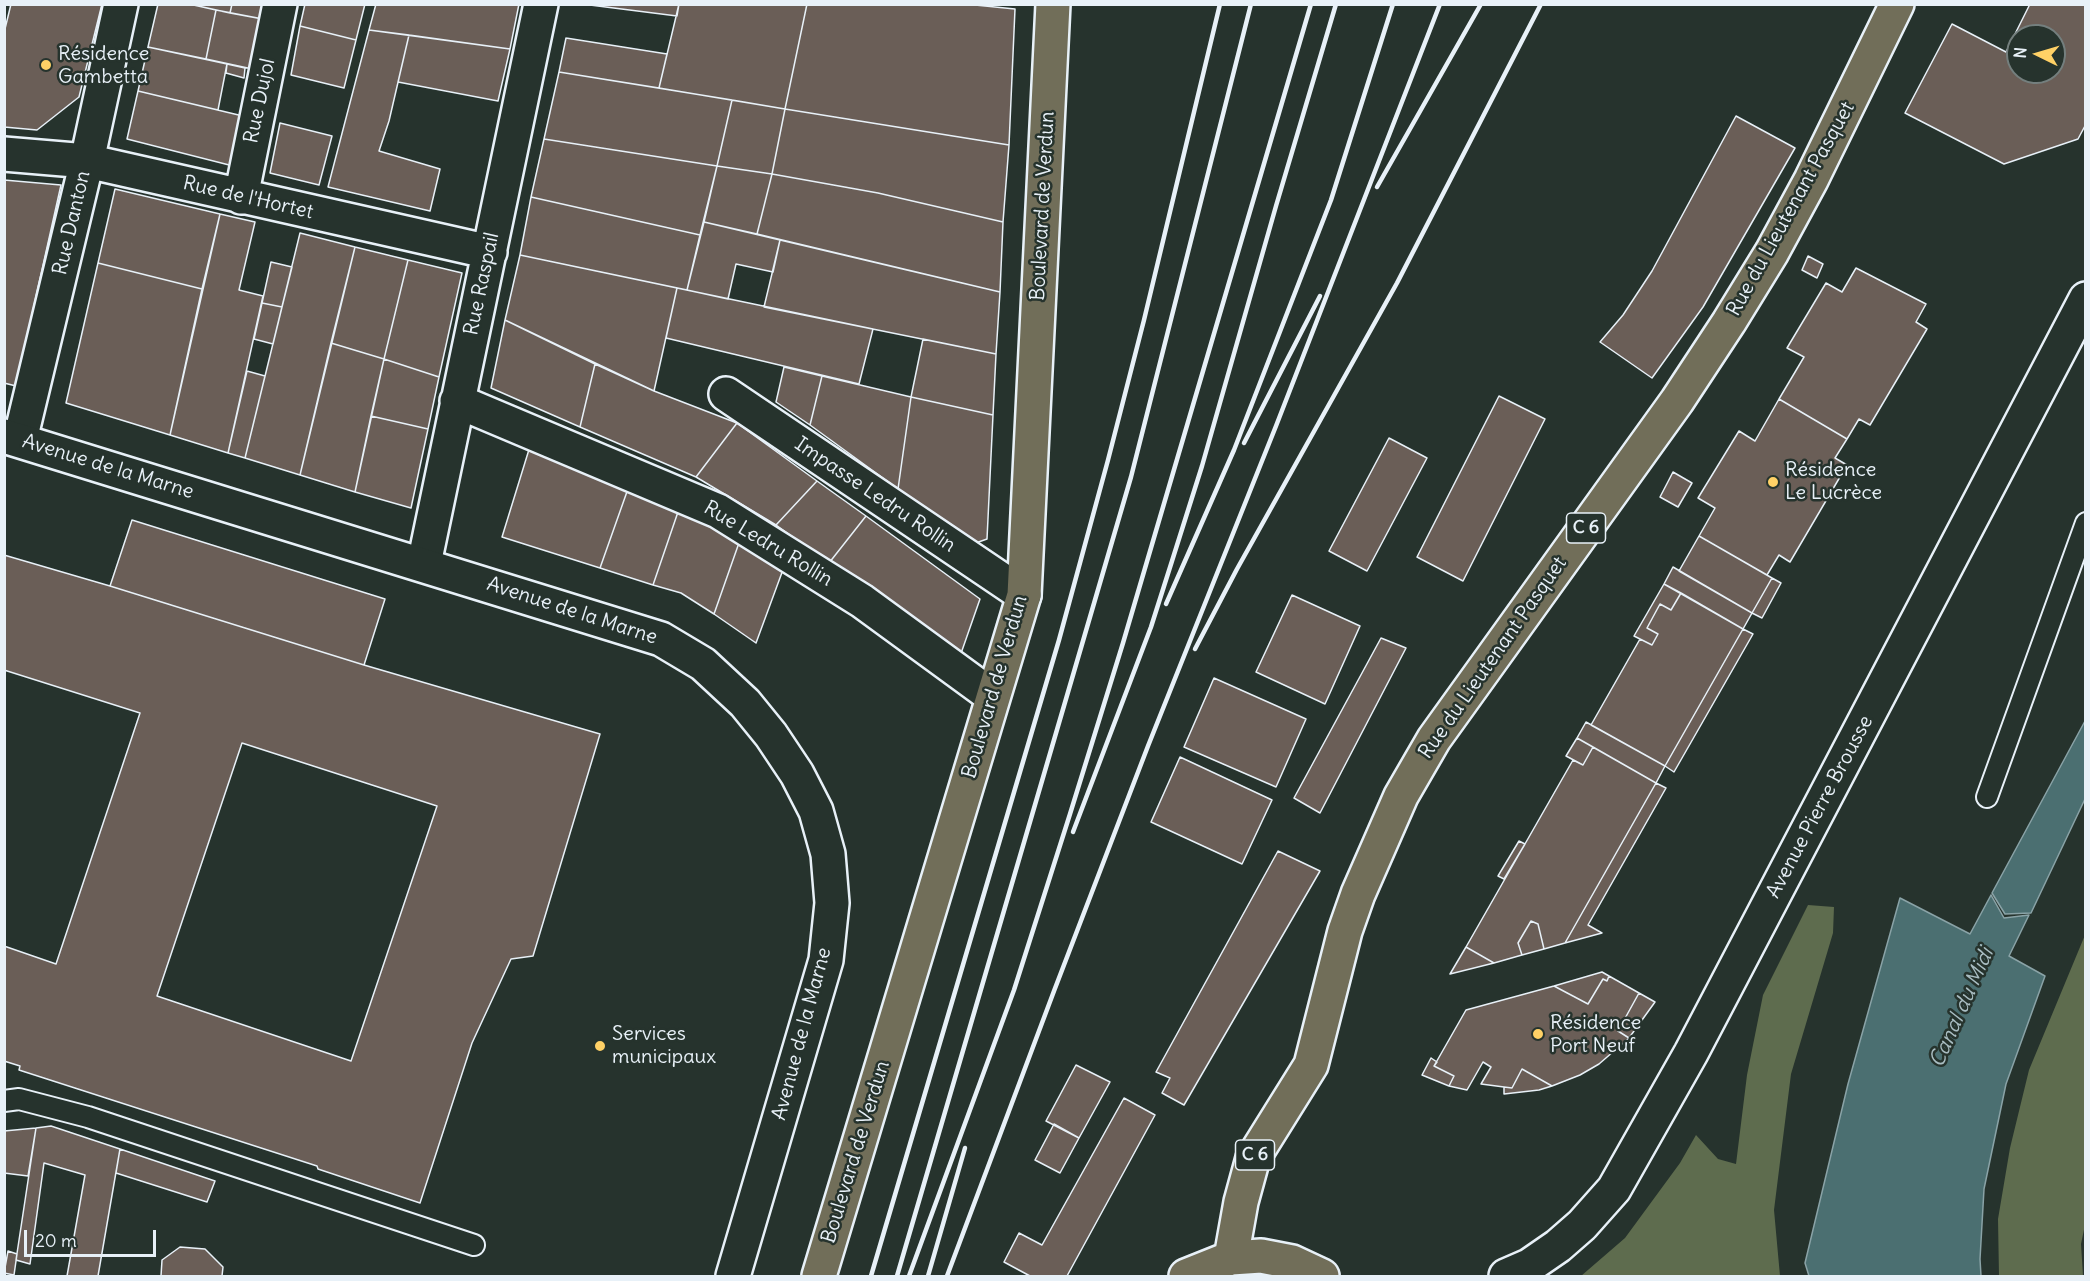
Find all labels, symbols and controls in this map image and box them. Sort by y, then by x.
north arrow [2006,24,2066,84]
place label: Résidence Gambetta [58,42,149,89]
text: N [2010,46,2031,59]
street label: Rue Dujol [239,57,281,145]
marker: Résidence Gambetta [39,58,53,72]
street label: Rue du Lieutenant Pasquet [1722,98,1860,320]
street label: Boulevard de Verdun [1026,111,1060,301]
street label: Rue Danton [48,169,96,277]
street label: Rue de l'Hortet [181,171,315,225]
street label: Rue Raspail [459,230,505,338]
street label: Avenue de la Marne [20,430,196,504]
street label: Impasse Ledru Rollin [790,432,960,558]
place label: Résidence Le Lucrèce [1785,458,1882,505]
marker: Résidence Le Lucrèce [1766,475,1780,489]
street label: Rue Ledru Rollin [699,496,837,592]
road number: C 6 [1566,513,1606,543]
street label: Rue du Lieutenant Pasquet [1414,552,1572,764]
street label: Avenue de la Marne [484,572,660,650]
street label: Boulevard de Verdun [957,593,1033,781]
street label: Avenue Pierre Brousse [1762,712,1878,902]
water label: Canal du Midi [1924,944,2000,1072]
street label: Avenue de la Marne [767,945,837,1123]
place label: Résidence Port Neuf [1550,1011,1641,1058]
place label: Services municipaux [612,1022,716,1069]
marker: Résidence Port Neuf [1531,1027,1545,1041]
marker: Services municipaux [593,1039,607,1053]
street label: Boulevard de Verdun [817,1058,895,1246]
road number: C 6 [1236,1140,1274,1170]
scale bar [27,1218,159,1256]
text: 20 m [35,1229,77,1252]

